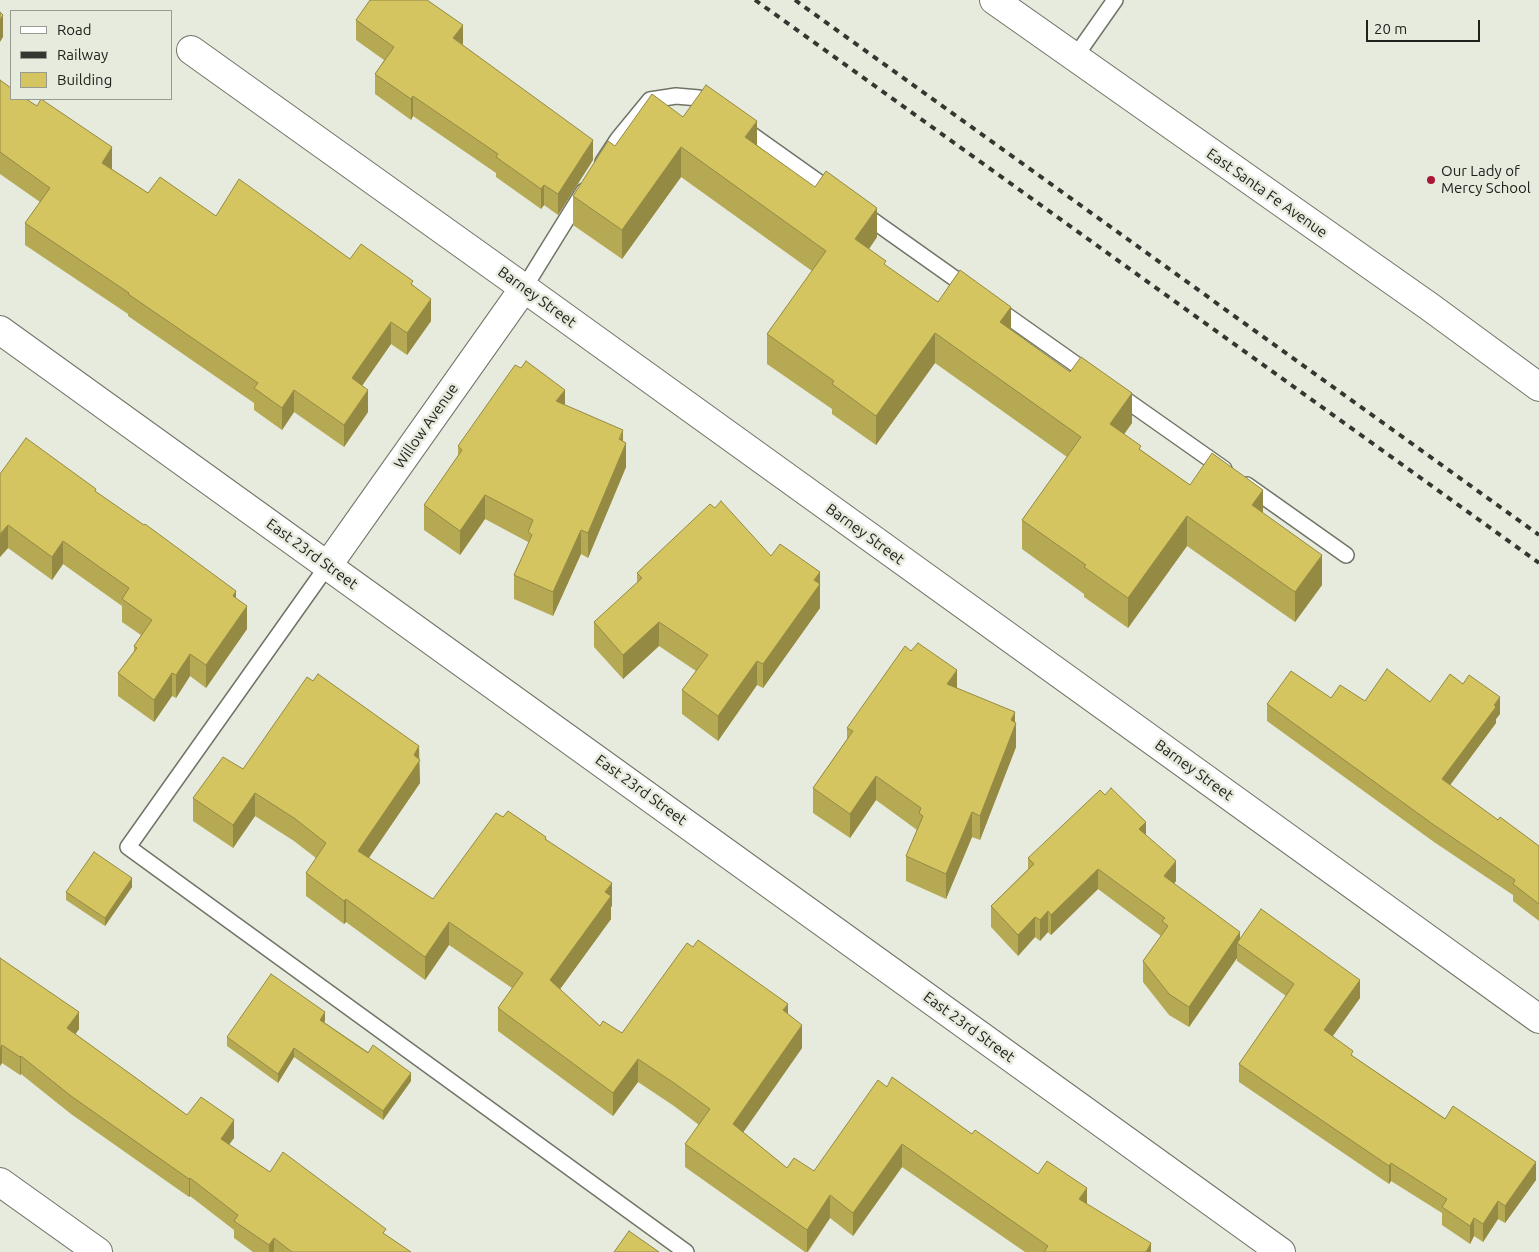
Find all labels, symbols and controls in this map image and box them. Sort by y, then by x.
legend [10,10,172,100]
scale bar [1369,10,1483,42]
text: 20 m [1374,20,1407,37]
text: Road [57,21,92,38]
text: Railway [57,46,108,63]
text: Building [57,71,112,88]
street label: East Santa Fe Avenue [1203,145,1331,241]
place label: Our Lady of Mercy School [1441,162,1531,197]
marker: Our Lady of Mercy School [1425,174,1437,186]
street label: Barney Street [494,263,580,331]
street label: Willow Avenue [390,380,462,472]
street label: Barney Street [822,500,908,568]
street label: East 23rd Street [263,515,361,593]
street label: Barney Street [1151,736,1237,804]
street label: East 23rd Street [592,751,690,829]
street label: East 23rd Street [920,988,1018,1066]

